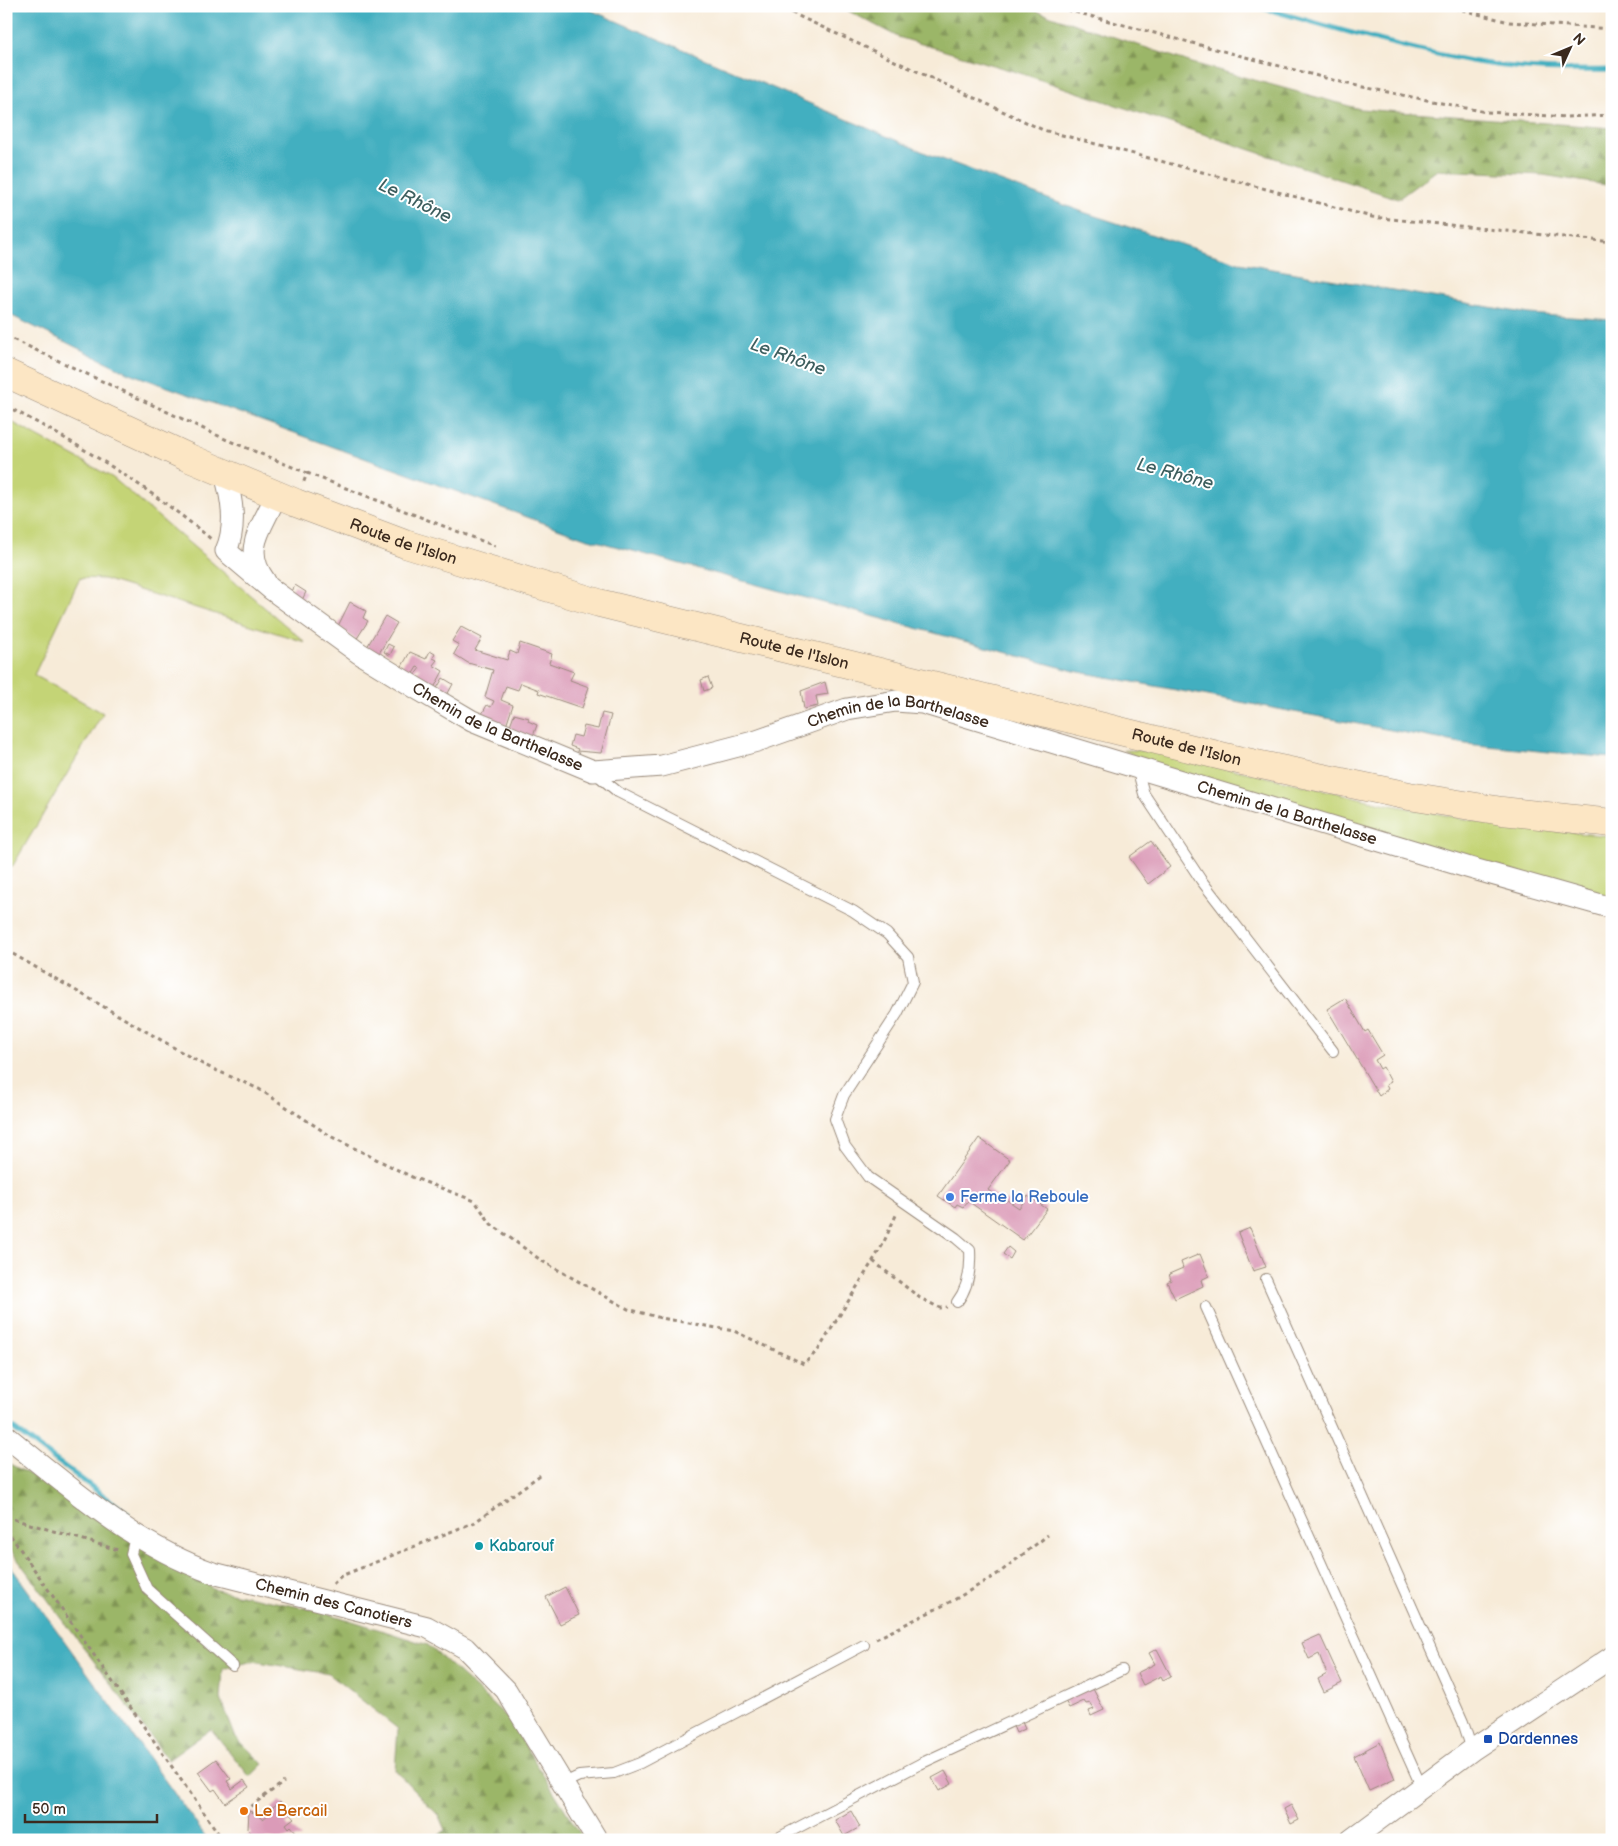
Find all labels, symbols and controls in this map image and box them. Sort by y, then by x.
north arrow [1546,22,1596,72]
text: N [1569,30,1589,49]
water label: Le Rhône [375,174,455,228]
water label: Le Rhône [747,334,829,380]
water label: Le Rhône [1134,454,1216,494]
street label: Route de l'Islon [347,515,459,569]
street label: Route de l'Islon [737,628,851,674]
street label: Chemin de la Barthelasse [409,678,586,776]
text: Chemin de la Barthelasse [805,691,992,732]
street label: Chemin de la Barthelasse [805,716,991,736]
street label: Route de l'Islon [1130,725,1243,770]
street label: Chemin de la Barthelasse [1195,777,1380,849]
place label: Ferme la Reboule [960,1188,1089,1207]
marker: Ferme la Reboule [944,1191,956,1203]
place label: Kabarouf [489,1537,555,1556]
marker: Kabarouf [473,1540,485,1552]
street label: Chemin des Canotiers [253,1575,414,1632]
place label: Dardennes [1498,1730,1578,1749]
marker: Dardennes [1482,1733,1494,1745]
scale bar [25,1791,158,1823]
text: 50 m [32,1800,66,1819]
place label: Le Bercail [254,1802,327,1821]
marker: Le Bercail [238,1805,250,1817]

